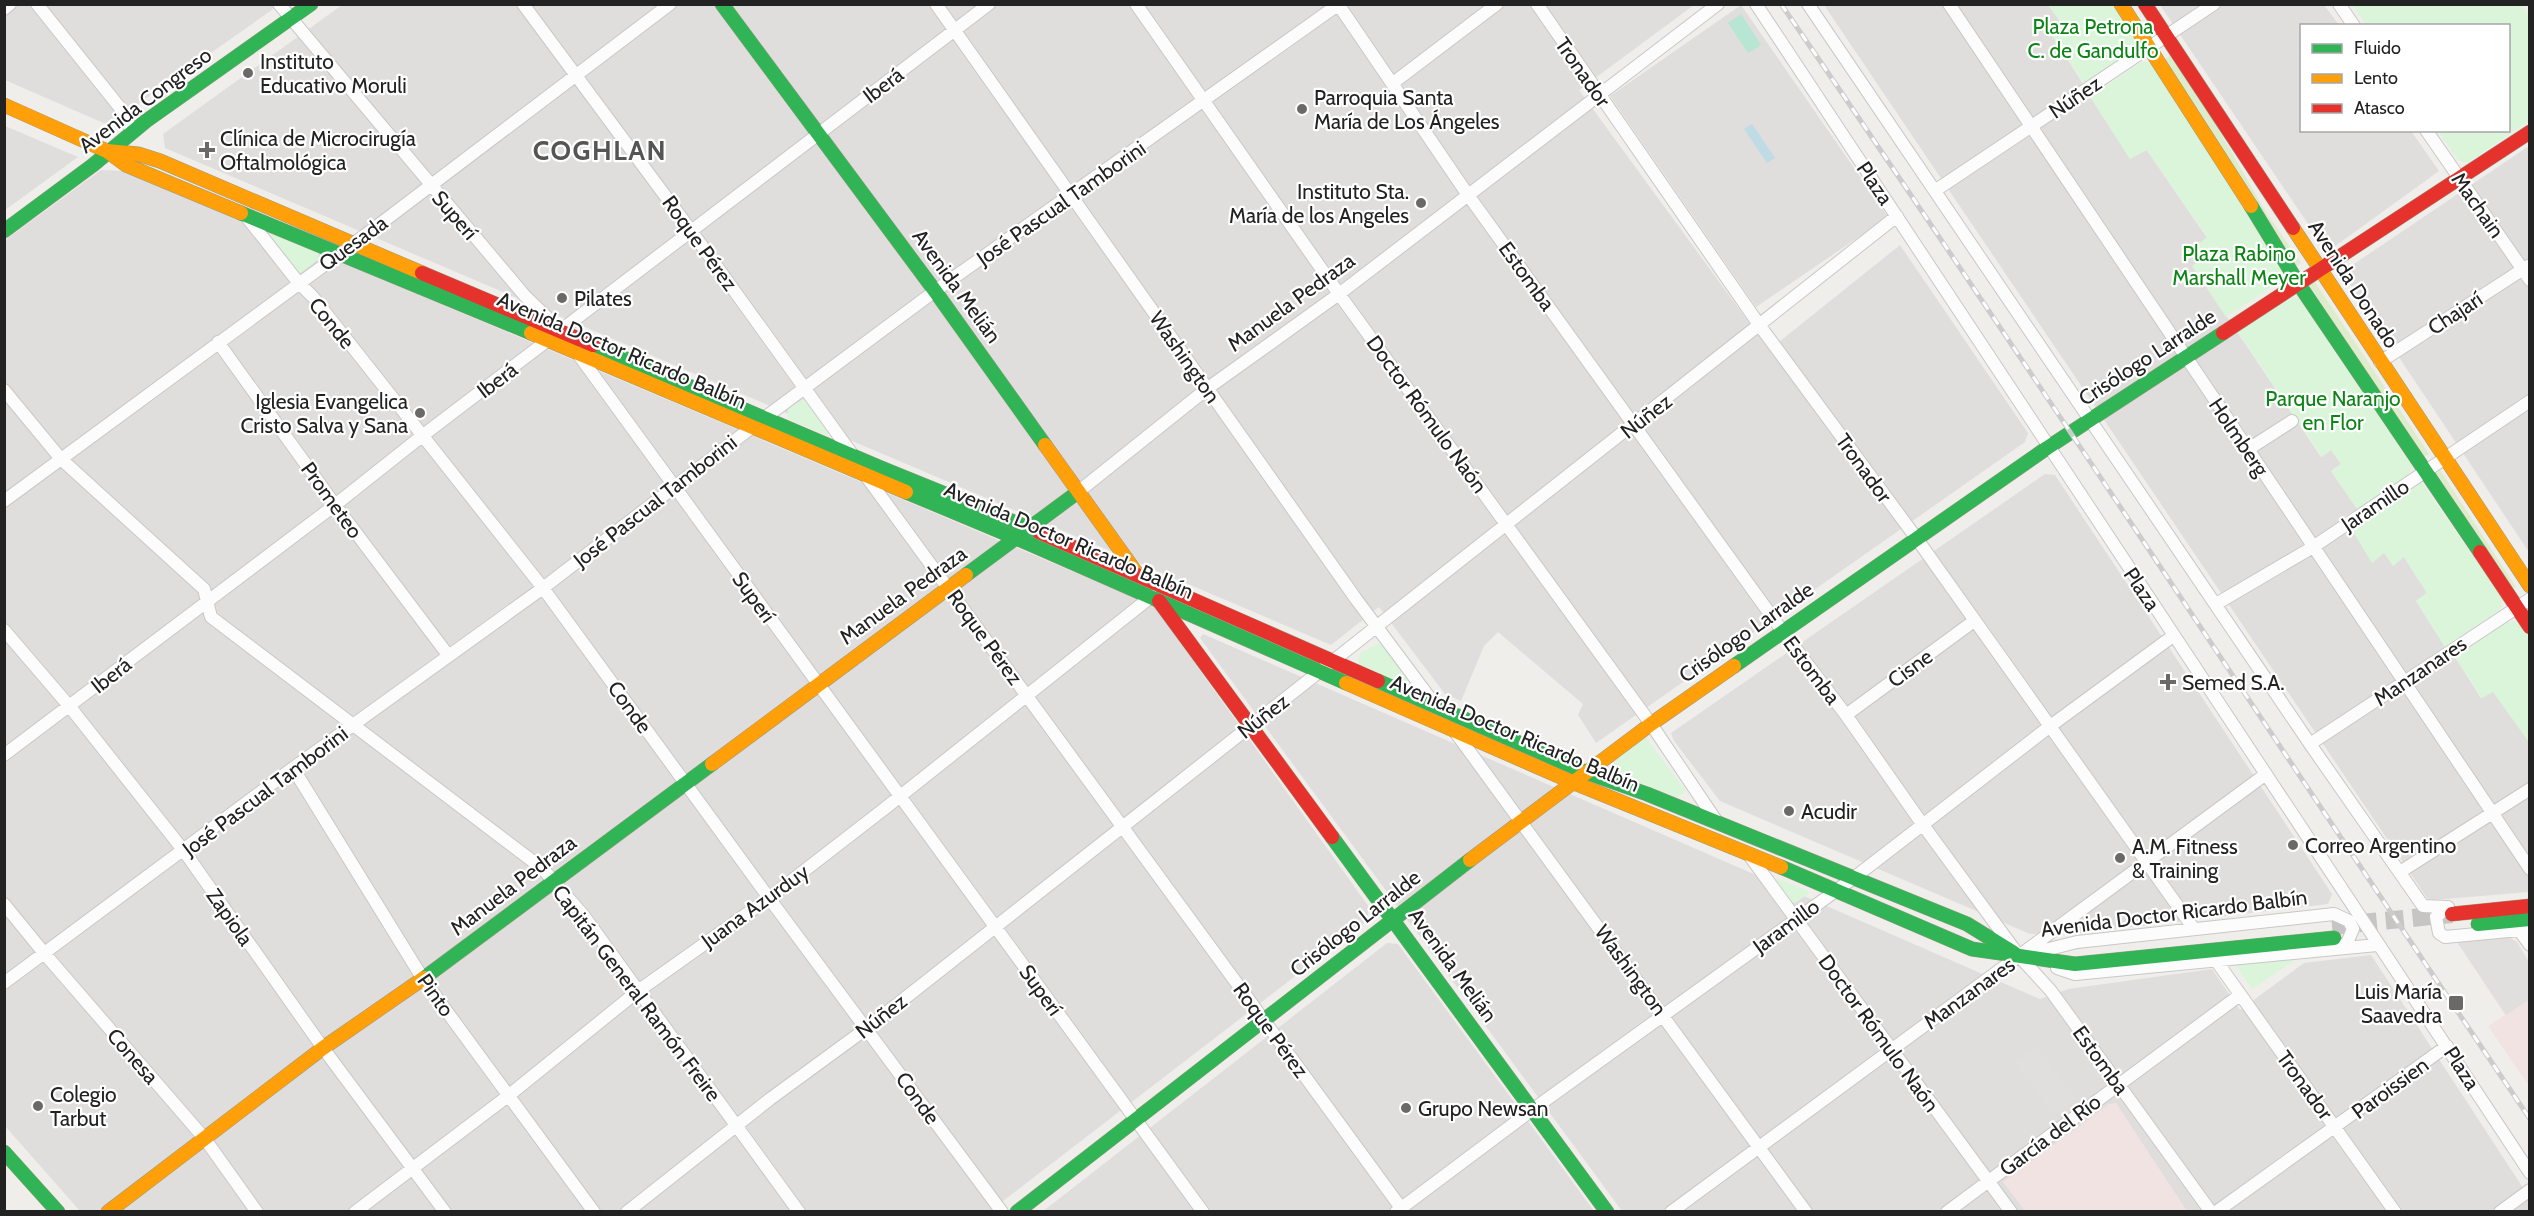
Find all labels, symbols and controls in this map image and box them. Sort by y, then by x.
park label: Plaza Petrona C. de Gandulfo [2028,14,2159,63]
legend [2300,24,2510,132]
street label: Tronador [1550,33,1616,112]
text: Fluido [2354,37,2401,59]
street label: Avenida Congreso [74,42,216,158]
place label: Instituto Educativo Moruli [260,49,407,98]
street label: Iberá [858,62,908,108]
marker: Instituto Educativo Moruli [241,66,255,80]
text: Lento [2354,67,2398,89]
street label: Núñez [2044,70,2106,124]
place label: Parroquia Santa María de Los Ángeles [1314,85,1500,134]
text: Atasco [2354,97,2405,119]
marker: Parroquia Santa María de Los Ángeles [1295,102,1309,116]
place label: Clínica de Microcirugía Oftalmológica [220,126,416,175]
district label: COGHLAN [533,134,667,167]
street label: José Pascual Tamborini [971,135,1150,271]
marker: Clínica de Microcirugía Oftalmológica [198,141,216,159]
street label: Plaza [1852,157,1898,209]
street label: Machain [2446,167,2510,243]
place label: Instituto Sta. María de los Angeles [1229,179,1409,228]
street label: Superí [427,185,483,245]
street label: Roque Pérez [657,191,743,296]
marker: Instituto Sta. María de los Angeles [1414,196,1428,210]
street label: Quesada [314,210,392,276]
street label: Avenida Donado [2303,215,2405,353]
street label: Avenida Melián [907,224,1007,348]
street label: Estomba [1494,237,1560,315]
park label: Plaza Rabino Marshall Meyer [2172,241,2306,290]
street label: Manuela Pedraza [1223,248,1359,356]
street label: Avenida Doctor Ricardo Balbín [494,286,750,414]
place label: Pilates [574,286,632,311]
street label: Chajarí [2423,286,2488,341]
marker: Pilates [555,291,569,305]
street label: Conde [304,292,360,354]
street label: Crisólogo Larralde [2074,303,2220,411]
street label: Washington [1144,306,1226,408]
street label: Doctor Rómulo Naón [1362,330,1492,498]
street label: Iberá [472,357,522,403]
park label: Parque Naranjo en Flor [2265,386,2401,435]
street label: Núñez [1615,388,1677,444]
place label: Iglesia Evangelica Cristo Salva y Sana [241,389,408,438]
street label: Holmberg [2204,393,2274,481]
marker: Iglesia Evangelica Cristo Salva y Sana [413,406,427,420]
street label: José Pascual Tamborini [568,429,742,573]
street label: Tronador [1831,429,1898,508]
street label: Prometeo [296,457,368,543]
street label: Jaramillo [2336,473,2414,537]
street label: Avenida Doctor Ricardo Balbín [941,476,1197,604]
street label: Manuela Pedraza [835,541,971,649]
street label: Plaza [2119,563,2165,615]
street label: Superí [727,567,781,628]
street label: Crisólogo Larralde [1674,576,1818,688]
street label: Roque Pérez [942,585,1028,690]
street label: Estomba [1778,631,1846,709]
street label: Manzanares [2369,631,2471,711]
street label: Cisne [1883,643,1937,693]
street label: Iberá [86,652,136,698]
street label: Avenida Doctor Ricardo Balbín [1387,669,1643,797]
place label: Semed S.A. [2182,670,2285,695]
marker: Semed S.A. [2159,673,2177,691]
street label: Conde [603,676,657,738]
street label: Núñez [1232,688,1294,744]
street label: José Pascual Tamborini [177,721,353,862]
place label: Acudir [1801,799,1857,824]
marker: Acudir [1782,804,1796,818]
street label: Manuela Pedraza [445,830,581,940]
place label: Correo Argentino [2305,833,2456,858]
place label: A.M. Fitness & Training [2132,834,2238,883]
marker: Correo Argentino [2286,838,2300,852]
marker: A.M. Fitness & Training [2113,851,2127,865]
street label: Juana Azurduy [696,859,814,954]
street label: Crisólogo Larralde [1285,864,1425,982]
street label: Capitán General Ramón Freire [548,880,727,1106]
street label: Zapiola [201,884,259,950]
street label: Avenida Doctor Ricardo Balbín [2039,884,2309,942]
street label: Jaramillo [1747,894,1824,959]
street label: Avenida Melián [1403,903,1503,1027]
street label: Washington [1590,920,1672,1020]
street label: Doctor Rómulo Naón [1814,949,1944,1117]
street label: Manzanares [1919,951,2020,1034]
street label: Superí [1014,960,1068,1021]
street label: Pinto [412,969,460,1021]
street label: Roque Pérez [1228,978,1314,1083]
place label: Luis María Saavedra [2355,979,2442,1028]
street label: Núñez [850,988,912,1044]
marker: Luis María Saavedra [2447,994,2465,1012]
street label: Estomba [2068,1021,2134,1099]
street label: Conesa [102,1023,164,1089]
street label: Plaza [2439,1042,2485,1094]
street label: Tronador [2272,1046,2339,1125]
street label: Paroissien [2347,1052,2433,1124]
street label: Conde [891,1067,945,1129]
place label: Colegio Tarbut [50,1082,117,1131]
street label: García del Río [1995,1089,2105,1181]
place label: Grupo Newsan [1418,1096,1549,1121]
marker: Colegio Tarbut [31,1099,45,1113]
marker: Grupo Newsan [1399,1101,1413,1115]

